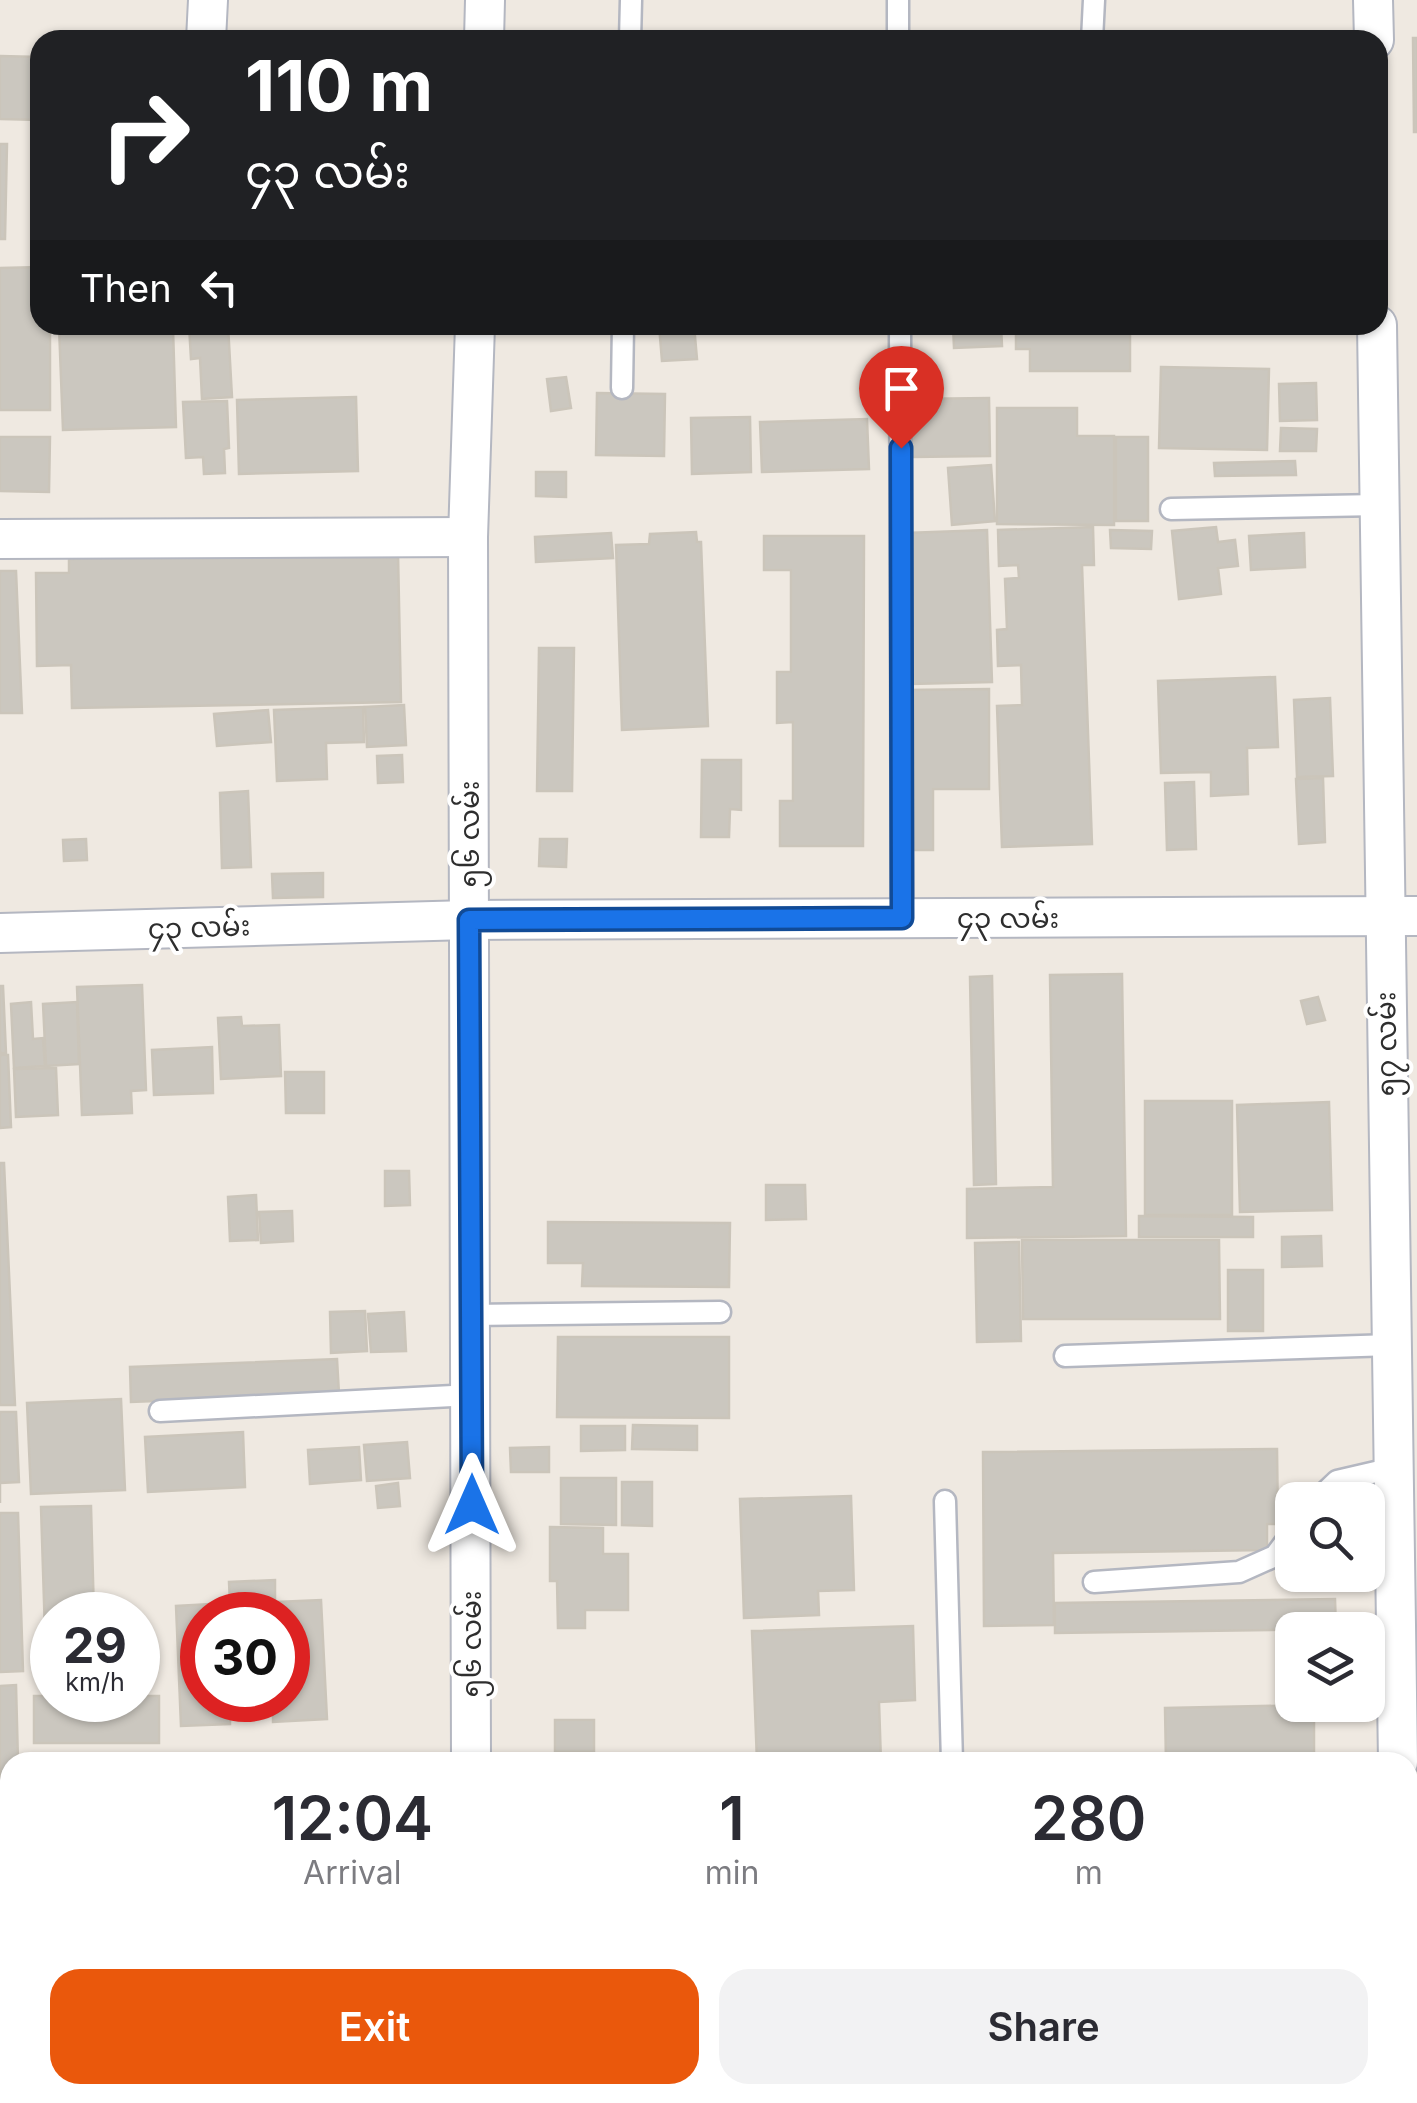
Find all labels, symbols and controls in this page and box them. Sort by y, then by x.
text: 110 m [245,43,433,128]
icon: right [80,70,210,200]
text: ၄၃ လမ်း [245,144,410,199]
icon: left [192,260,247,315]
text: Then [80,265,172,311]
pin [859,346,944,449]
icon: arrive [874,361,929,416]
street label: ၅၆ လမ်း [451,780,492,888]
street label: ၄၃ လမ်း [957,900,1059,941]
street label: ၄၃ လမ်း [147,907,251,952]
street label: ၅၇ လမ်း [1367,991,1410,1097]
position arrow [420,1453,524,1557]
map controls [1275,1482,1385,1722]
button: search [1275,1482,1385,1592]
street label: ၅၆ လမ်း [453,1590,494,1698]
speed limit sign: 30 [180,1592,310,1722]
button: layers [1275,1612,1385,1722]
text: 29 [63,1615,127,1675]
text: km/h [65,1667,125,1697]
text: 12:04 [272,1782,433,1854]
text: 1 [719,1782,745,1854]
text: 280 [1031,1782,1146,1854]
text: Arrival [303,1853,402,1892]
text: min [705,1853,759,1892]
text: m [1075,1853,1103,1892]
button: Exit [50,1969,699,2084]
button: Share [719,1969,1368,2084]

